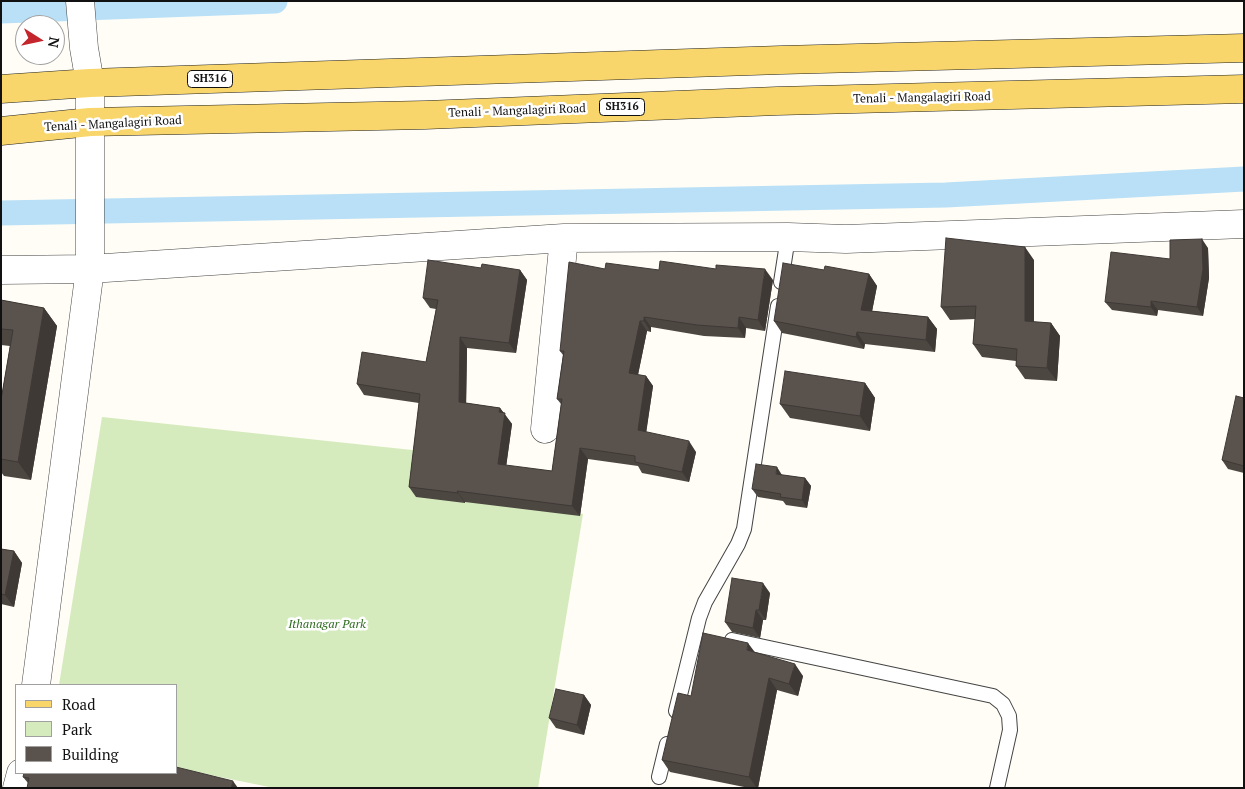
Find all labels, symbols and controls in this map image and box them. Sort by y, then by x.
north arrow [15,15,65,65]
text: N [44,36,65,49]
road number: SH316 [188,70,232,88]
street label: Tenali - Mangalagiri Road [853,90,991,106]
road number: SH316 [600,98,644,115]
street label: Tenali - Mangalagiri Road [448,101,586,121]
street label: Tenali - Mangalagiri Road [44,113,182,135]
park label: Ithanagar Park [288,618,366,632]
legend [15,684,178,774]
text: Road [62,694,95,714]
text: Park [62,719,92,739]
text: Building [62,744,119,764]

